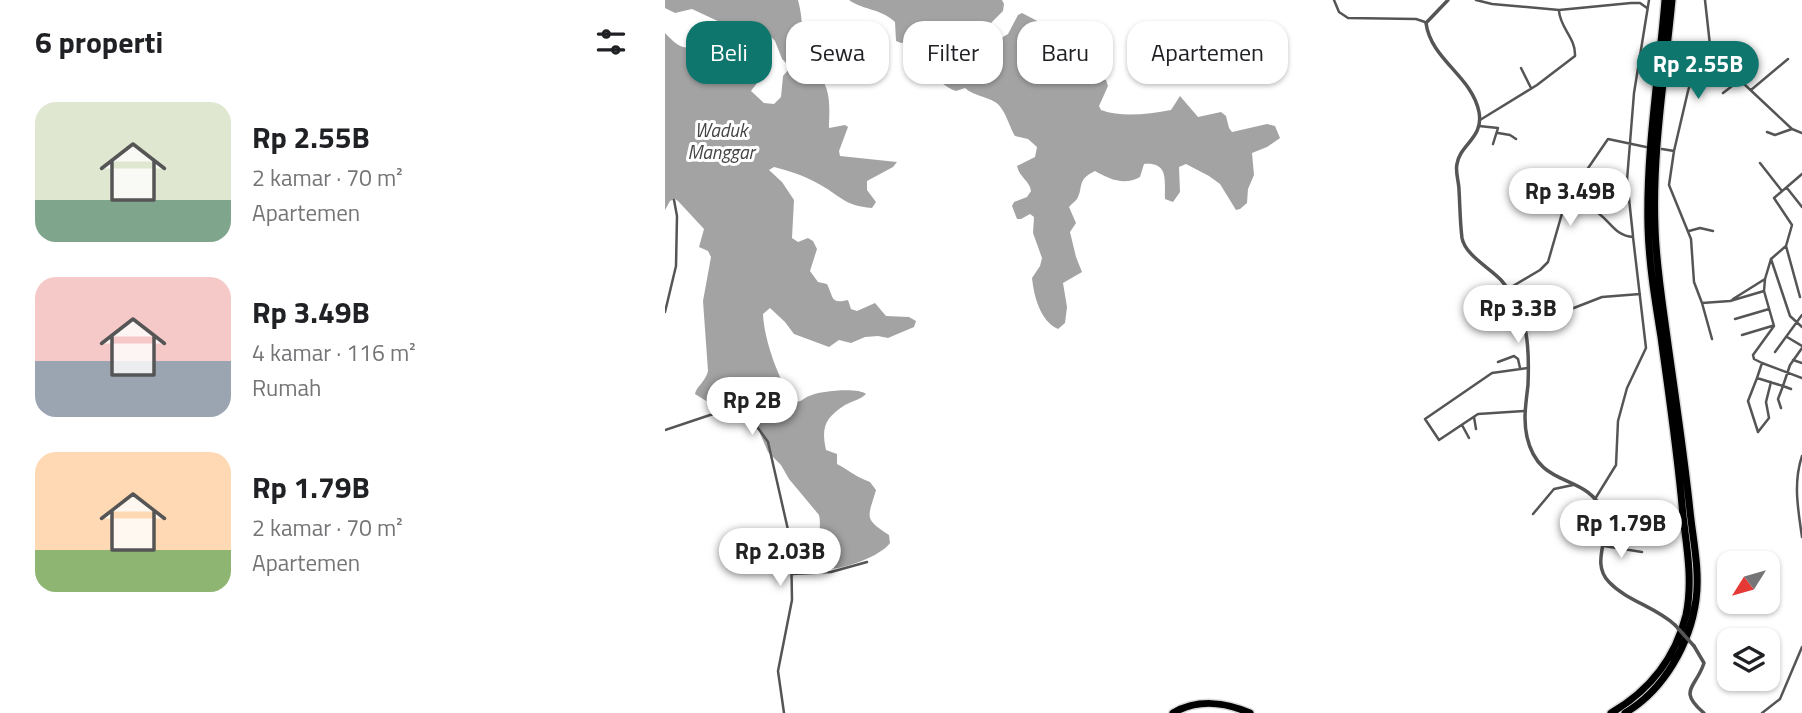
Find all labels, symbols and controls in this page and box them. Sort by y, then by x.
text: 6 properti [35,19,163,65]
chip: Beli [686,21,772,84]
chip: Sewa [786,21,889,84]
chip: Filter [903,21,1003,84]
chip: Baru [1017,21,1113,84]
chip: Apartemen [1127,21,1288,84]
icon: filters [592,23,630,61]
pin: Rp 2.55B [1626,42,1770,101]
text: Rp 2.55B [1653,46,1743,81]
text: Rp 2.55B [252,114,370,160]
water label: Waduk Manggar [688,115,756,166]
icon: home [91,130,175,214]
text: 2 kamar · 70 m² [252,160,403,195]
pin: Rp 3.49B [1498,168,1642,228]
text: Rp 3.49B [1525,173,1615,208]
text: Apartemen [252,195,360,230]
pin: Rp 3.3B [1453,286,1583,345]
text: Rp 3.49B [252,289,370,335]
text: Rp 3.3B [1479,290,1557,325]
icon: home [91,305,175,389]
text: 4 kamar · 116 m² [252,335,416,370]
text: Rumah [252,370,321,405]
pin: Rp 2B [703,378,801,437]
text: Rp 2B [723,382,781,417]
text: Rp 1.79B [252,464,370,510]
icon: home [91,480,175,564]
pin: Rp 1.79B [1549,500,1693,560]
text: Rp 1.79B [1576,505,1666,540]
text: 2 kamar · 70 m² [252,510,403,545]
pin: Rp 2.03B [708,528,852,588]
text: Rp 2.03B [735,533,825,568]
text: Apartemen [252,545,360,580]
north arrow [1717,551,1780,614]
map controls [1717,551,1780,691]
button: layers [1717,628,1780,691]

